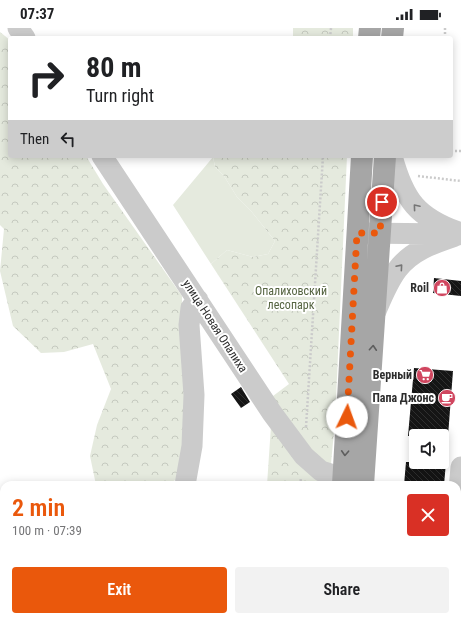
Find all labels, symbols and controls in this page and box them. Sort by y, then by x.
text: 07:37 [20,5,54,23]
text: 80 m [86,51,142,84]
icon: right [20,52,72,104]
text: Turn right [86,85,154,106]
icon: left [57,128,79,150]
text: Then [20,130,49,148]
pin [365,185,399,219]
icon: arrive [371,191,393,213]
one-way arrow [414,204,421,211]
one-way arrow [395,264,403,272]
street label: улица Новая Опалиха [180,277,250,375]
shop icon: Roil [432,278,452,298]
place label: Roil [410,281,429,295]
park label: Опалиховский лесопарк [255,284,327,312]
one-way arrow [368,345,377,351]
supermarket icon: Верный [415,365,435,385]
place label: Верный [373,368,412,382]
cafe icon: Папа Джонс [437,388,457,408]
place label: Папа Джонс [372,391,434,405]
position arrow [326,396,368,438]
map controls [409,429,449,469]
button: sound [409,429,449,469]
one-way arrow [340,450,349,456]
text: 2 min [12,494,65,522]
button: close [407,494,449,536]
text: 100 m · 07:39 [12,523,82,538]
button: Exit [12,567,227,613]
button: Share [235,567,449,613]

